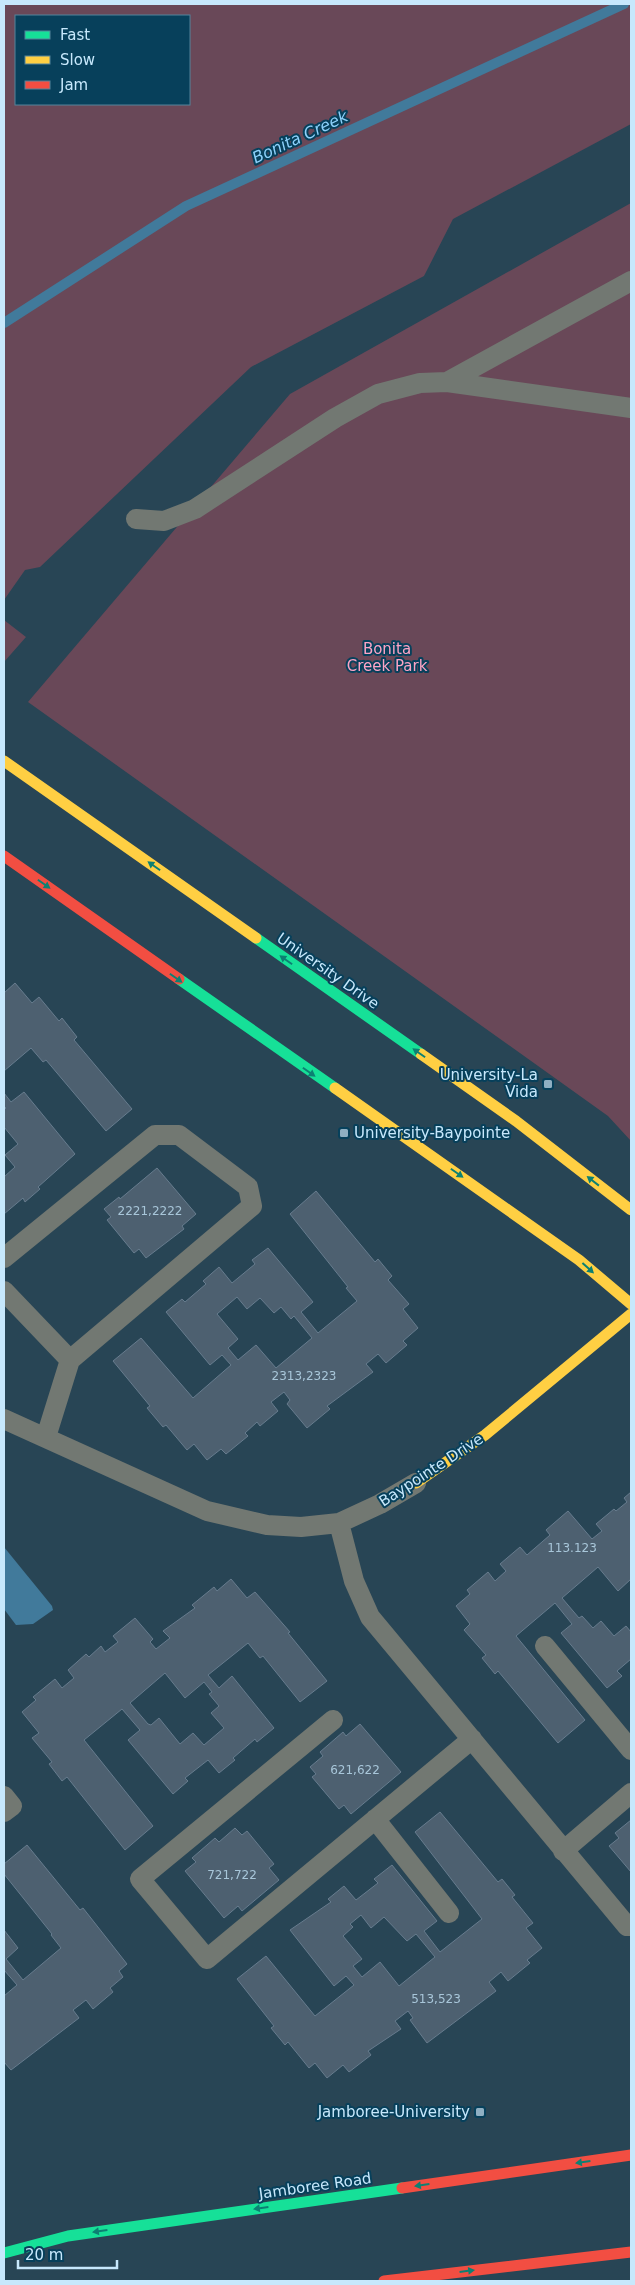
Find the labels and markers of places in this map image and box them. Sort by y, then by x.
place label: University-La Vida [440,1066,538,1101]
marker: University-La Vida [542,1078,554,1090]
place label: University-Baypointe [354,1124,510,1142]
marker: University-Baypointe [338,1127,350,1139]
place label: Jamboree-University [317,2103,470,2121]
marker: Jamboree-University [474,2106,486,2118]

